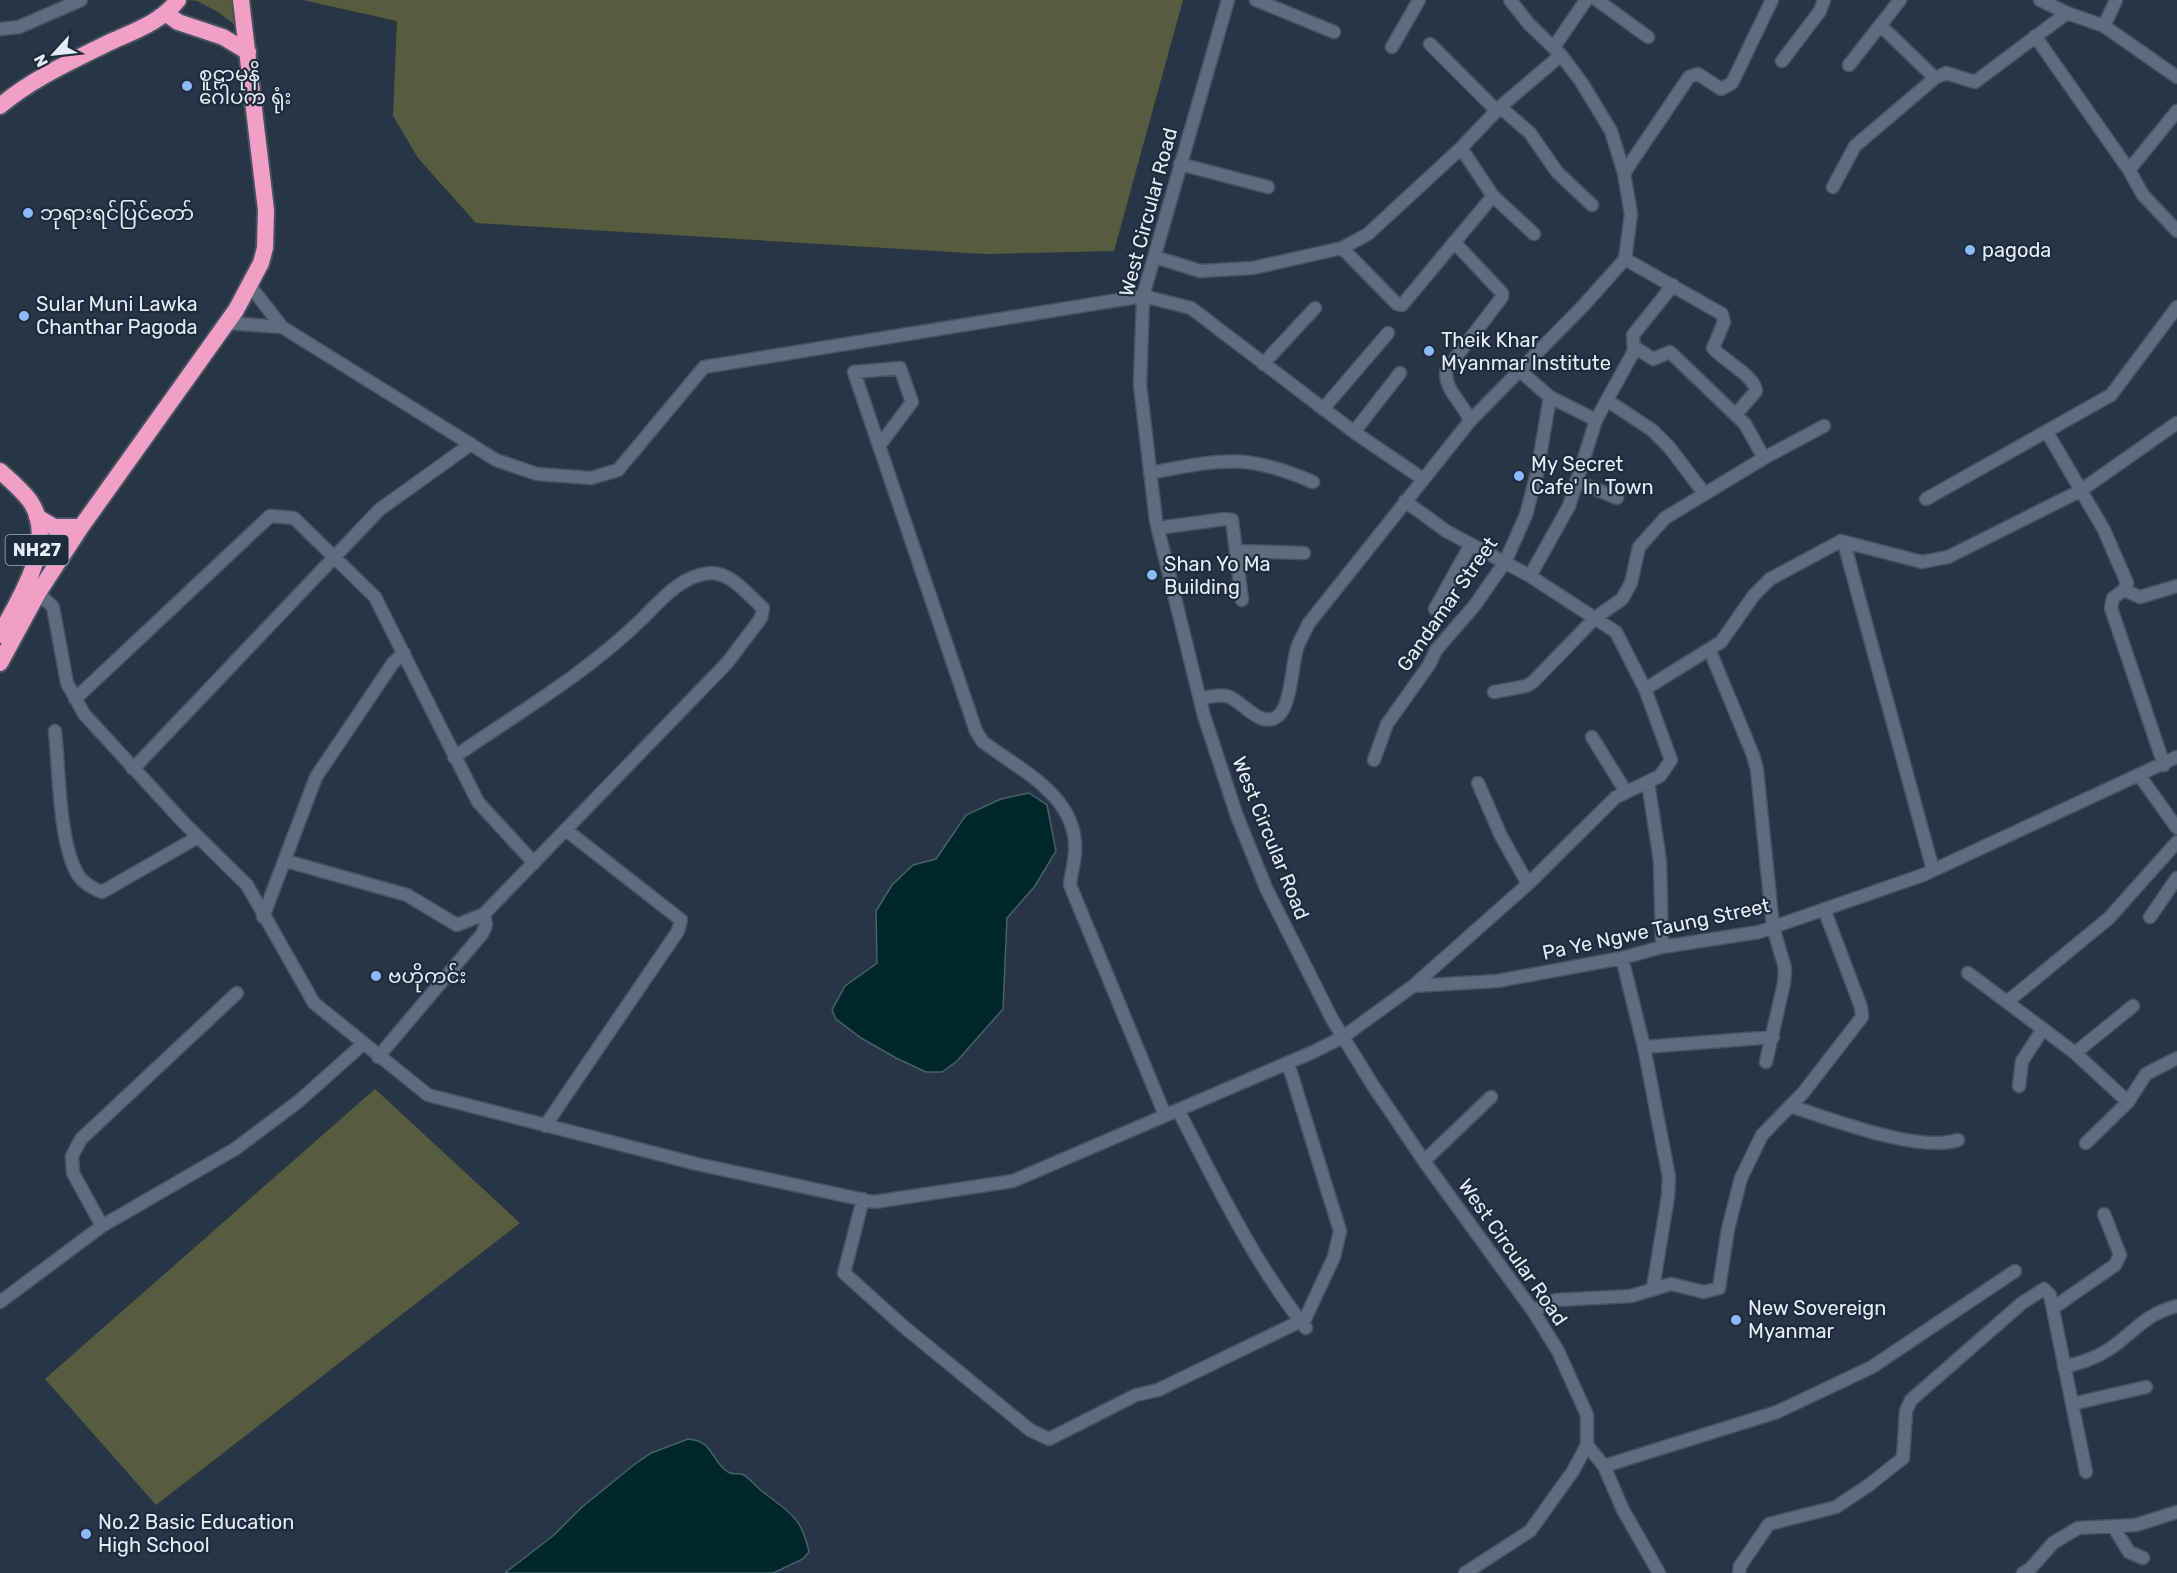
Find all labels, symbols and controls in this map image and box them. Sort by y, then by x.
north arrow [24,24,84,84]
text: N [30,51,52,70]
place label: စူဠာမုနိ ဂေါပက ရုံး [199,60,291,114]
marker: စူဠာမုနိ ဂေါပက ရုံး [180,79,194,93]
street label: West Circular Road [1114,125,1182,299]
place label: ဘုရားရင်ပြင်တော် [40,199,194,230]
marker: ဘုရားရင်ပြင်တော် [21,206,35,220]
place label: pagoda [1982,238,2051,262]
marker: pagoda [1963,243,1977,257]
place label: Sular Muni Lawka Chanthar Pagoda [36,292,198,339]
marker: Sular Muni Lawka Chanthar Pagoda [17,309,31,323]
place label: Theik Khar Myanmar Institute [1441,328,1611,375]
marker: Theik Khar Myanmar Institute [1422,344,1436,358]
place label: My Secret Cafe' In Town [1531,452,1654,499]
marker: My Secret Cafe' In Town [1512,469,1526,483]
street label: Gandamar Street [1392,532,1502,676]
road number: NH27 [6,535,68,565]
place label: Shan Yo Ma Building [1164,552,1271,599]
marker: Shan Yo Ma Building [1145,568,1159,582]
street label: West Circular Road [1227,753,1315,923]
street label: Pa Ye Ngwe Taung Street [1540,893,1772,965]
place label: ဗဟိုကင်း [388,962,466,993]
marker: ဗဟိုကင်း [369,969,383,983]
street label: West Circular Road [1453,1174,1573,1330]
place label: New Sovereign Myanmar [1748,1296,1886,1343]
marker: New Sovereign Myanmar [1729,1313,1743,1327]
place label: No.2 Basic Education High School [98,1510,294,1557]
marker: No.2 Basic Education High School [79,1527,93,1541]

